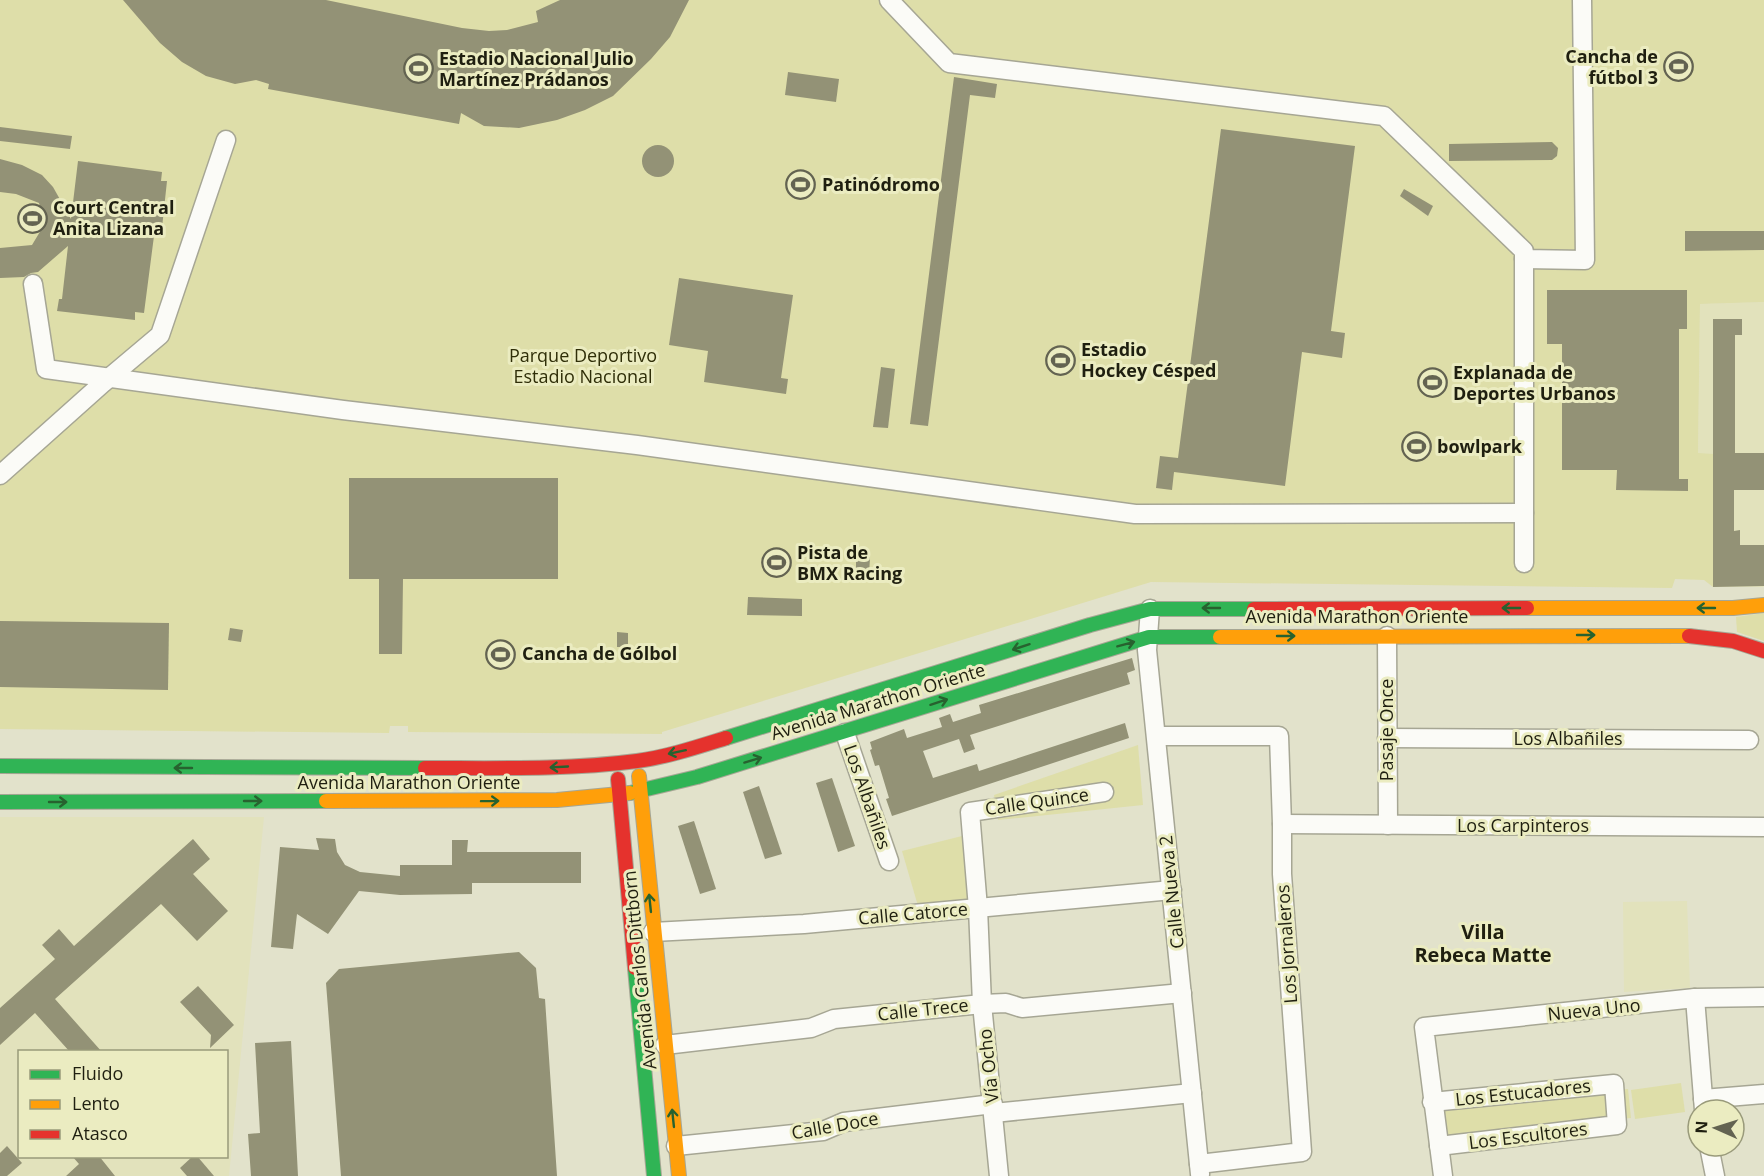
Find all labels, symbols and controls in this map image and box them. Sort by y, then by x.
place label: Cancha de fútbol 3 [1565,44,1658,89]
place label: Estadio Nacional Julio Martínez Prádanos [439,46,634,91]
sports icon: Cancha de fútbol 3 [1663,51,1695,83]
sports icon: Estadio Nacional Julio Martínez Prádanos [402,53,434,85]
sports icon: Patinódromo [785,169,817,201]
place label: Patinódromo [822,172,940,196]
place label: Court Central Anita Lizana [53,195,174,240]
sports icon: Court Central Anita Lizana [16,202,48,234]
place label: Estadio Hockey Césped [1081,337,1216,382]
park label: Parque Deportivo Estadio Nacional [509,343,657,388]
sports icon: Estadio Hockey Césped [1044,344,1076,376]
place label: Explanada de Deportes Urbanos [1453,360,1616,405]
sports icon: Explanada de Deportes Urbanos [1416,367,1448,399]
sports icon: bowlpark [1400,431,1432,463]
place label: bowlpark [1437,434,1523,458]
place label: Pista de BMX Racing [797,540,902,585]
sports icon: Pista de BMX Racing [760,547,792,579]
one-way arrow [1201,602,1221,614]
one-way arrow [1501,602,1521,614]
one-way arrow [1696,602,1716,614]
street label: Avenida Marathon Oriente [1246,604,1468,628]
one-way arrow [1575,629,1595,641]
one-way arrow [1275,630,1295,642]
sports icon: Cancha de Gólbol [485,638,517,670]
one-way arrow [1116,638,1135,649]
place label: Cancha de Gólbol [522,641,677,665]
one-way arrow [1012,642,1031,653]
street label: Avenida Marathon Oriente [768,657,988,745]
street label: Pasaje Once [1374,679,1398,781]
one-way arrow [929,696,948,707]
street label: Los Albañiles [1513,726,1623,750]
street label: Los Albañiles [839,741,897,852]
one-way arrow [668,747,687,758]
one-way arrow [743,754,762,765]
one-way arrow [174,762,194,773]
one-way arrow [549,762,569,773]
street label: Avenida Marathon Oriente [298,770,520,794]
street label: Calle Quince [983,782,1090,820]
one-way arrow [243,795,263,807]
one-way arrow [480,795,500,807]
one-way arrow [48,796,68,808]
street label: Los Carpinteros [1457,813,1589,837]
street label: Calle Nueva 2 [1153,834,1189,950]
street label: Avenida Carlos Dittborn [617,870,661,1071]
street label: Los Jornaleros [1270,884,1302,1004]
one-way arrow [644,894,655,913]
street label: Calle Catorce [857,896,969,930]
district label: Villa Rebeca Matte [1414,918,1552,968]
street label: Calle Trece [876,992,970,1026]
street label: Nueva Uno [1546,992,1642,1026]
street label: Vía Ocho [972,1028,1004,1104]
legend [18,1050,228,1158]
text: Fluido [72,1061,123,1085]
street label: Los Estucadores [1454,1073,1592,1111]
text: Lento [72,1091,120,1115]
north arrow [1686,1098,1746,1158]
street label: Calle Doce [789,1106,880,1144]
one-way arrow [667,1108,678,1128]
street label: Los Escultores [1467,1116,1589,1154]
text: N [1690,1120,1712,1134]
text: Atasco [72,1121,128,1145]

